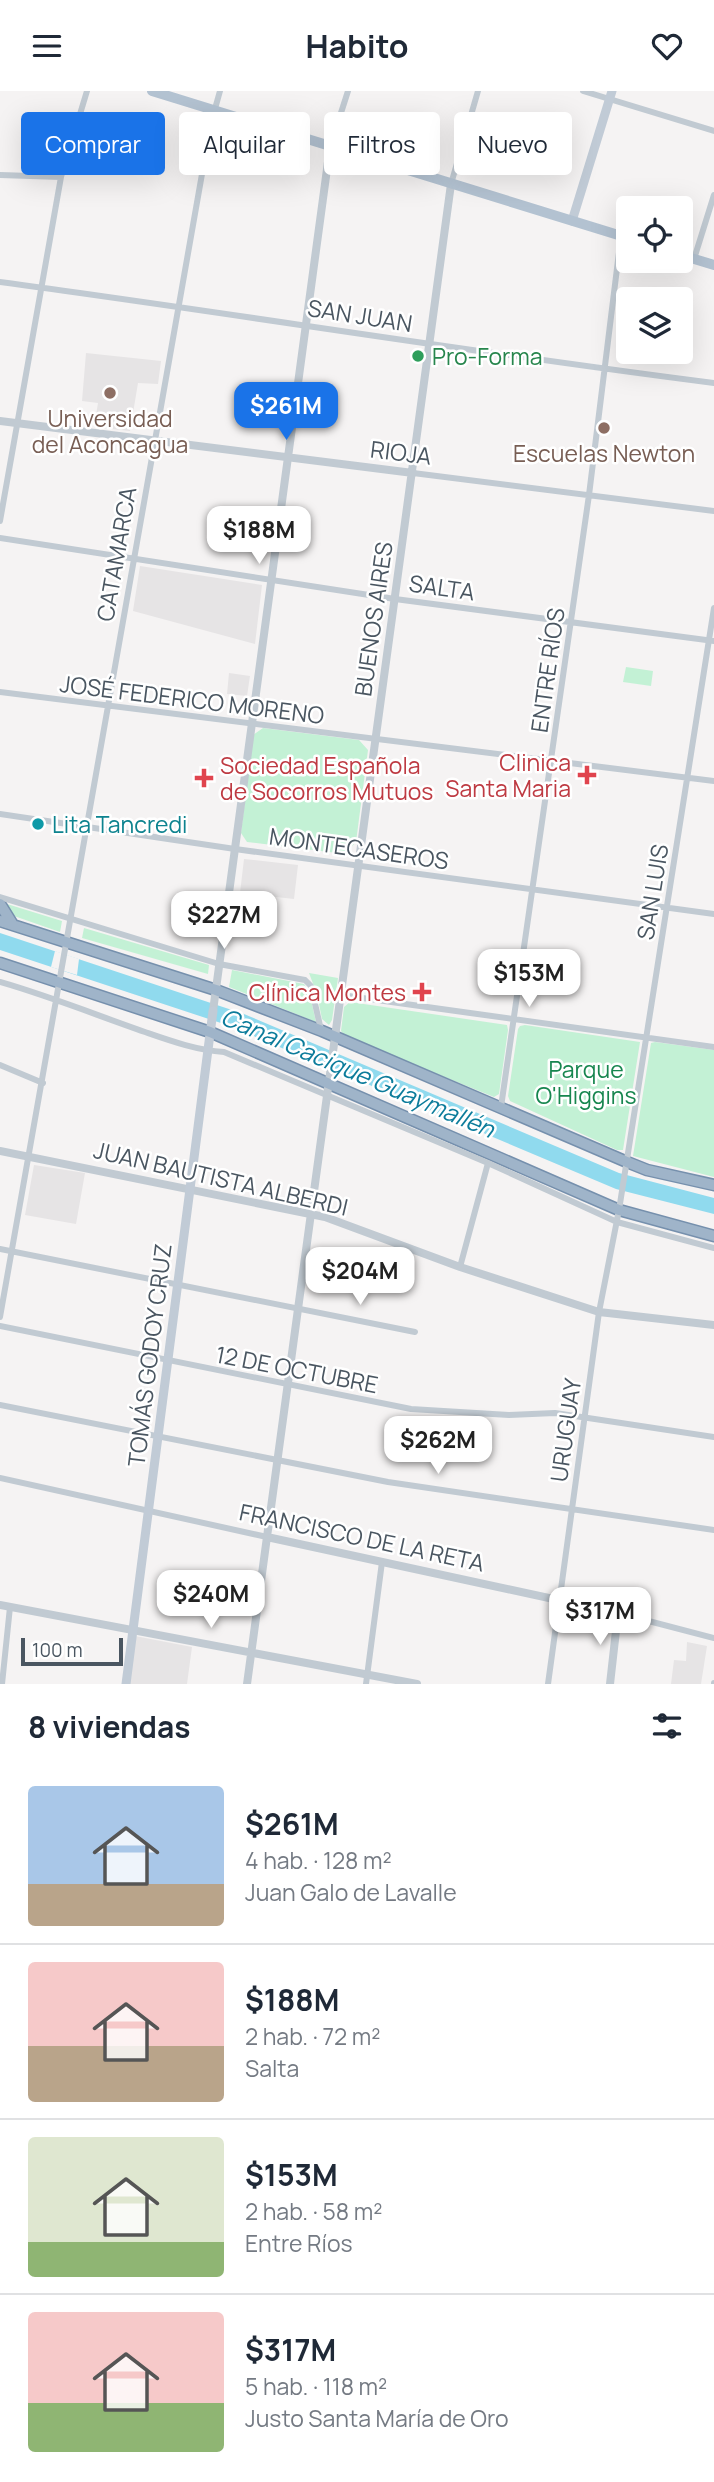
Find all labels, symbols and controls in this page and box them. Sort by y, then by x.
text: Habito [306,24,408,68]
icon: menu [28,27,66,65]
icon: heart [648,27,686,65]
chip: Comprar [21,112,165,175]
chip: Alquilar [179,112,310,175]
chip: Filtros [324,112,440,175]
chip: Nuevo [454,112,572,175]
map controls [616,196,693,364]
button: locate [616,196,693,273]
button: layers [616,287,693,364]
street label: SAN JUAN [305,291,415,339]
place label: Pro-Forma [432,340,543,372]
marker: Pro-Forma [410,348,426,364]
pin: $261M [237,383,335,442]
marker: Universidad del Aconcagua [102,385,118,401]
text: $261M [250,389,322,421]
place label: Universidad del Aconcagua [32,402,188,460]
marker: Escuelas Newton [596,420,612,436]
street label: RIOJA [369,432,434,472]
place label: Escuelas Newton [513,437,695,469]
street label: CATAMARCA [88,484,144,624]
pin: $188M [210,507,308,566]
text: $188M [223,513,295,545]
street label: BUENOS AIRES [346,540,400,698]
street label: SALTA [407,567,477,607]
street label: ENTRE RÍOS [522,606,572,734]
street label: JOSÉ FEDERICO MORENO [58,667,326,731]
place label: Clinica Santa Maria [445,746,571,804]
place label: Sociedad Española de Socorros Mutuos [220,749,433,807]
marker: Clinica Santa Maria [577,765,597,785]
marker: Sociedad Española de Socorros Mutuos [194,768,214,788]
place label: Lita Tancredi [52,808,187,840]
marker: Lita Tancredi [30,816,46,832]
street label: MONTECASEROS [267,820,451,876]
street label: SAN LUIS [629,842,675,942]
pin: $227M [175,891,273,951]
text: $227M [187,898,261,930]
pin: $153M [480,949,578,1009]
text: $153M [493,956,565,988]
place label: Clínica Montes [249,976,406,1008]
marker: Clínica Montes [412,982,432,1002]
water label: Canal Cacique Guaymallén [216,999,500,1145]
park label: Parque O'Higgins [535,1053,637,1111]
street label: JUAN BAUTISTA ALBERDI [91,1133,351,1223]
street label: TOMÁS GODOY CRUZ [119,1242,179,1468]
pin: $204M [311,1247,409,1307]
text: $204M [322,1254,398,1286]
street label: 12 DE OCTUBRE [213,1338,381,1400]
street label: URUGUAY [542,1376,588,1484]
pin: $262M [389,1417,487,1476]
text: $262M [400,1423,476,1455]
street label: FRANCISCO DE LA RETA [237,1495,488,1579]
pin: $240M [162,1571,260,1630]
text: $240M [173,1577,249,1609]
pin: $317M [551,1587,649,1647]
text: $317M [565,1594,635,1626]
scale bar [21,1635,122,1667]
text: 100 m [32,1637,83,1663]
text: 8 viviendas [28,1706,191,1747]
icon: filters [648,1707,686,1745]
text: $261M [245,1803,339,1844]
icon: home [84,1814,168,1898]
text: 4 hab. · 128 m² [245,1844,392,1876]
text: Juan Galo de Lavalle [245,1876,457,1908]
text: $188M [245,1979,339,2020]
icon: home [84,1990,168,2074]
text: 2 hab. · 72 m² [245,2020,381,2052]
text: Salta [245,2052,299,2084]
text: $153M [245,2154,338,2195]
icon: home [84,2165,168,2249]
text: 2 hab. · 58 m² [245,2195,382,2227]
text: Entre Ríos [245,2227,353,2259]
text: $317M [245,2329,336,2370]
icon: home [84,2340,168,2424]
text: 5 hab. · 118 m² [245,2370,387,2402]
text: Justo Santa María de Oro [245,2402,509,2434]

